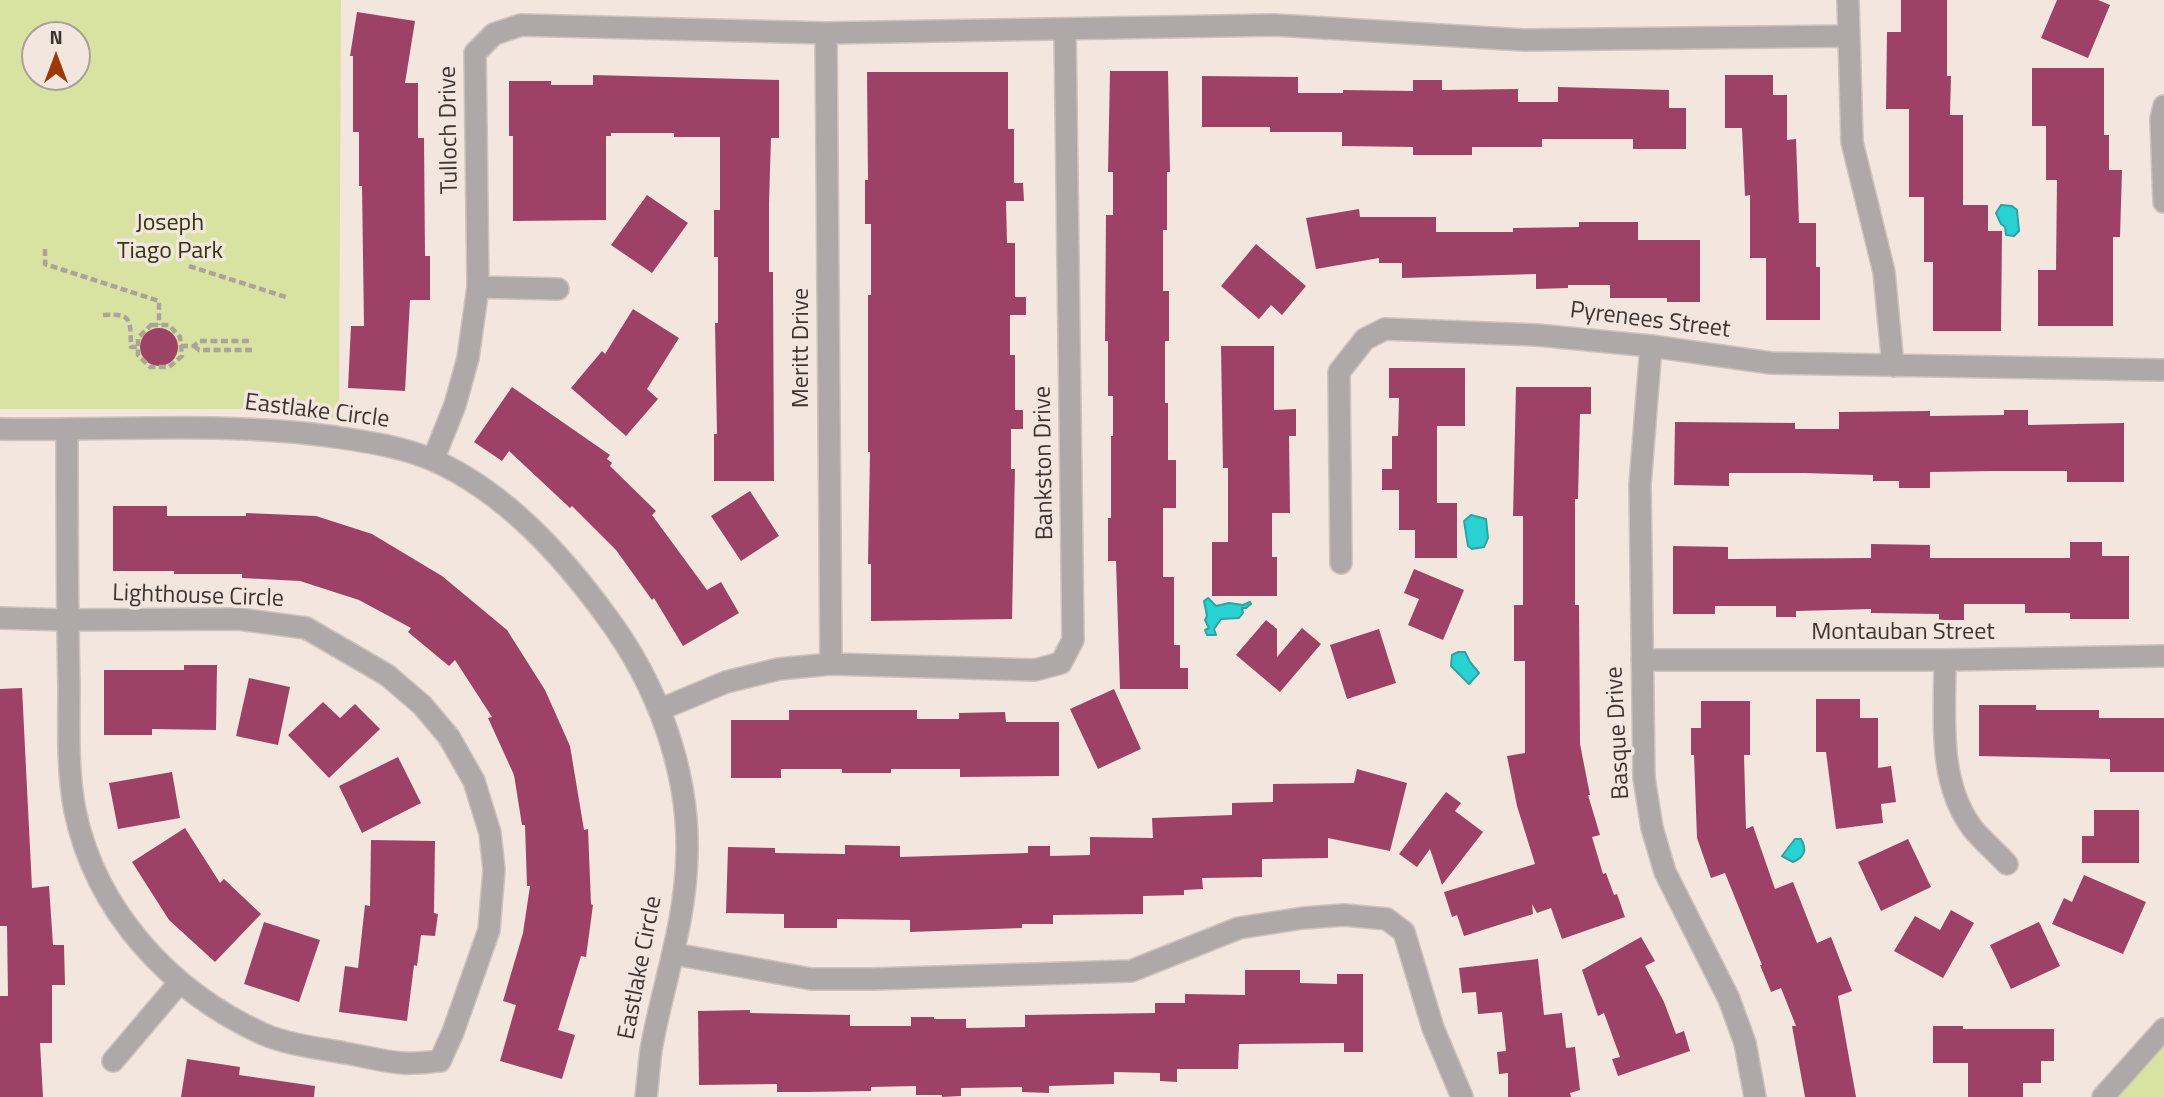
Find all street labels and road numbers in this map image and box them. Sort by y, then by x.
street label: Tulloch Drive [434,66,466,194]
street label: Meritt Drive [788,288,816,408]
street label: Pyrenees Street [1568,297,1732,345]
street label: Bankston Drive [1029,386,1061,540]
street label: Eastlake Circle [243,389,391,435]
street label: Lighthouse Circle [112,580,284,614]
street label: Montauban Street [1811,619,1995,647]
street label: Basque Drive [1601,666,1637,800]
street label: Eastlake Circle [613,894,669,1042]

